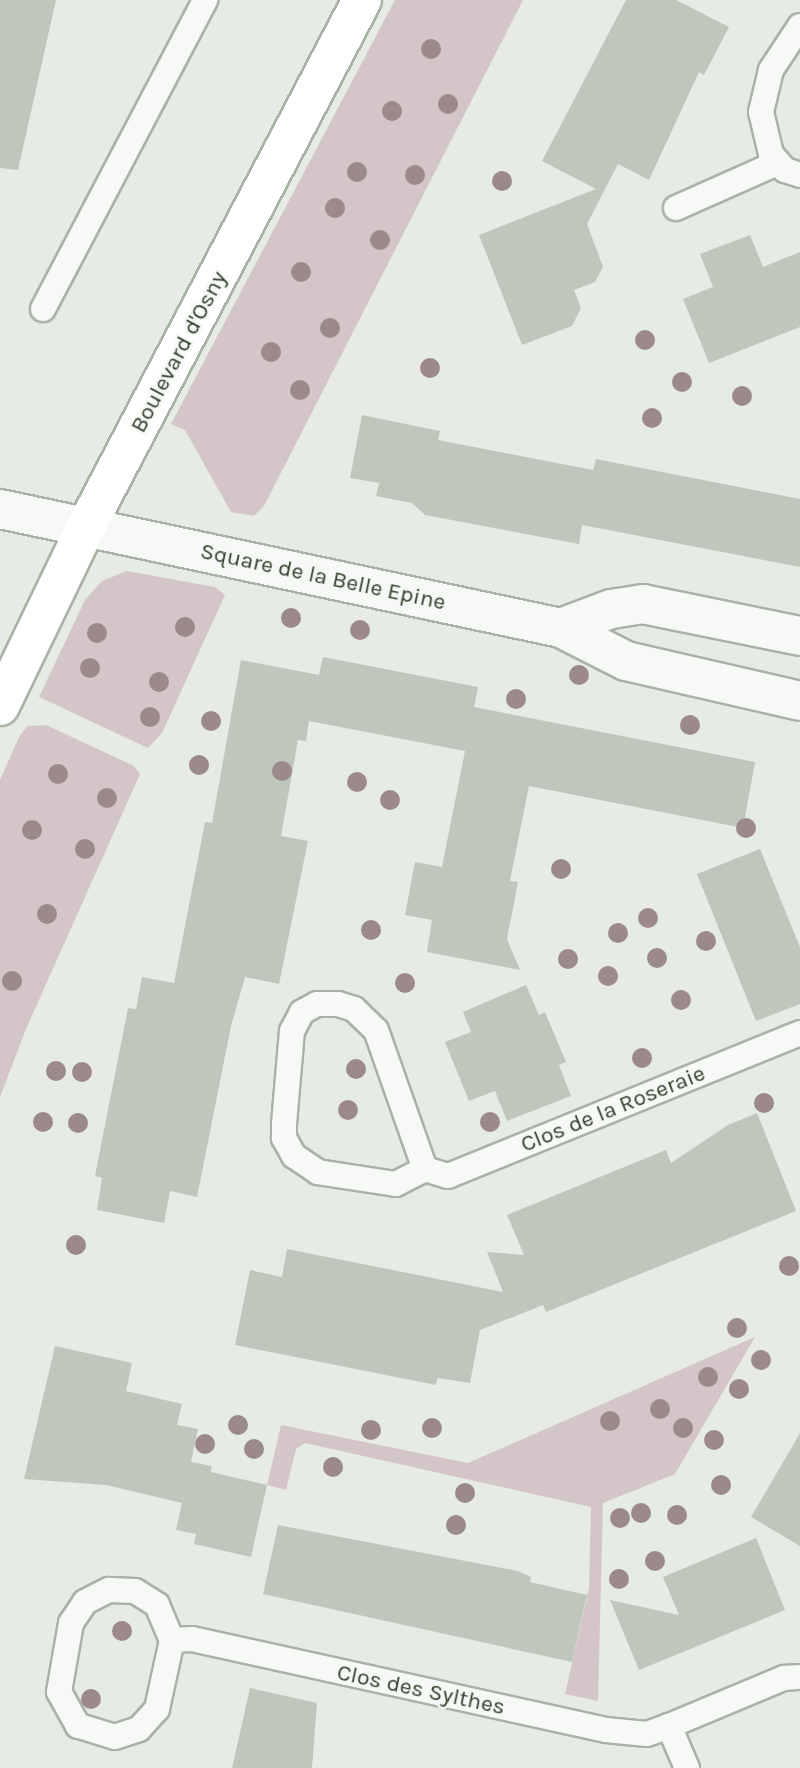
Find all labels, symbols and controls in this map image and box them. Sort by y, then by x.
street label: Boulevard d'Osny [125,267,233,437]
street label: Square de la Belle Epine [198,537,448,617]
street label: Clos de la Roseraie [517,1059,709,1159]
street label: Clos des Sylthes [334,1659,508,1721]

